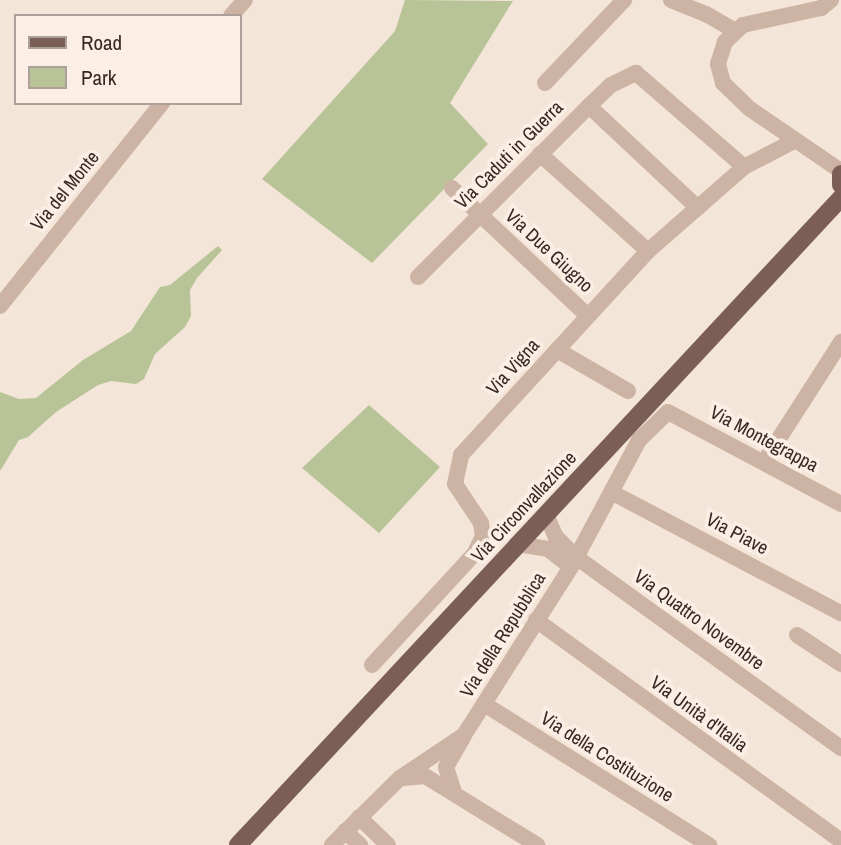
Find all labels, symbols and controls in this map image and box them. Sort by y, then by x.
legend [14,14,242,105]
text: Road [81,28,122,57]
text: Park [81,63,116,92]
street label: Via Caduti in Guerra [450,96,568,214]
street label: Via del Monte [26,147,104,235]
street label: Via Due Giugno [500,205,598,297]
street label: Via Vigna [482,334,544,400]
street label: Via Montegrappa [706,401,822,477]
street label: Via Circonvallazione [467,447,581,567]
street label: Via Piave [702,508,772,560]
street label: Via Quattro Novembre [629,565,769,675]
street label: Via della Repubblica [455,568,551,702]
street label: Via Unità d'Italia [646,671,752,757]
street label: Via della Costituzione [536,707,678,807]

